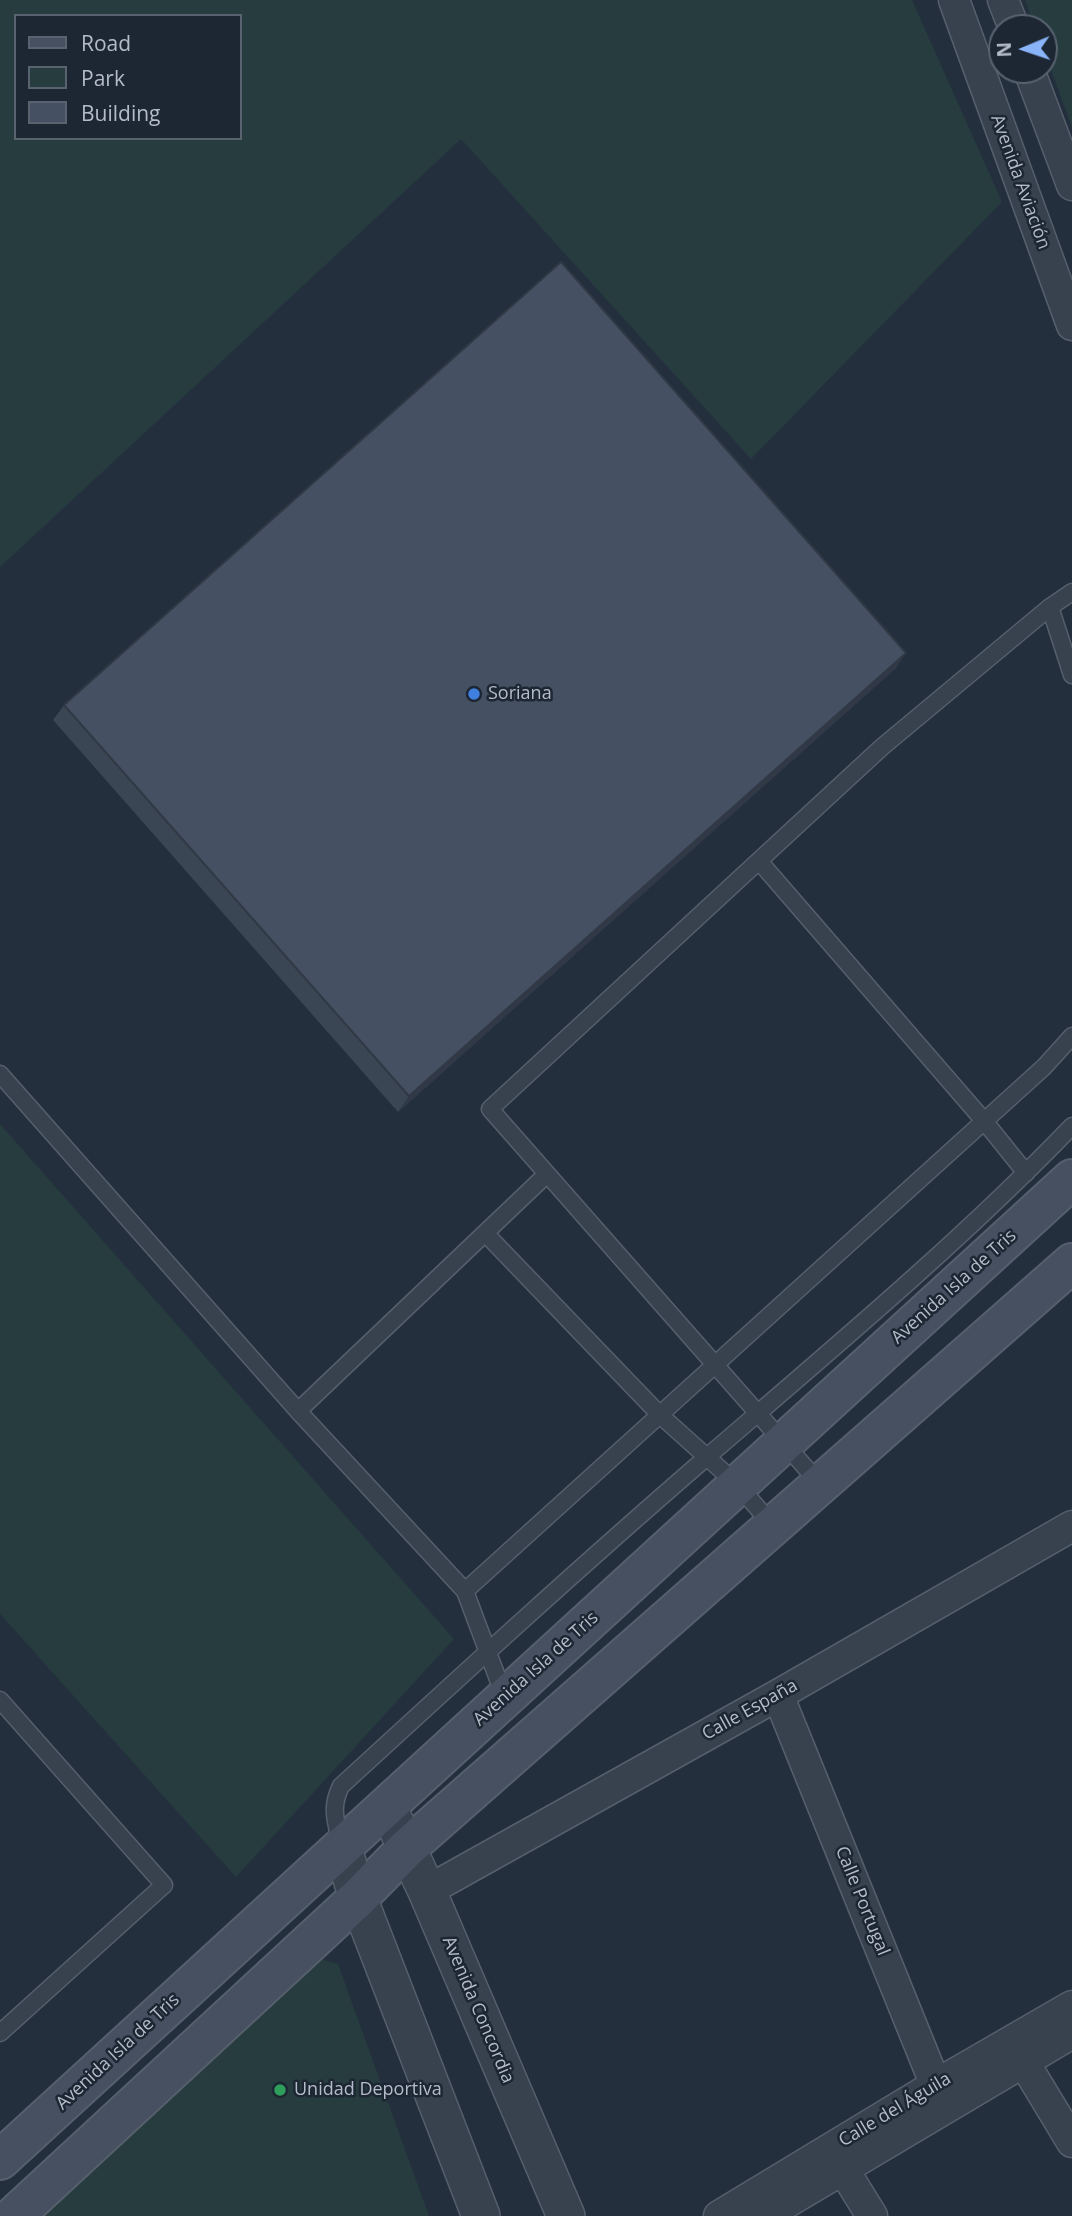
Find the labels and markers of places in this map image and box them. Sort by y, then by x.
place label: Soriana [488,683,552,705]
marker: Soriana [466,686,482,702]
place label: Unidad Deportiva [294,2079,442,2101]
marker: Unidad Deportiva [272,2082,288,2098]

